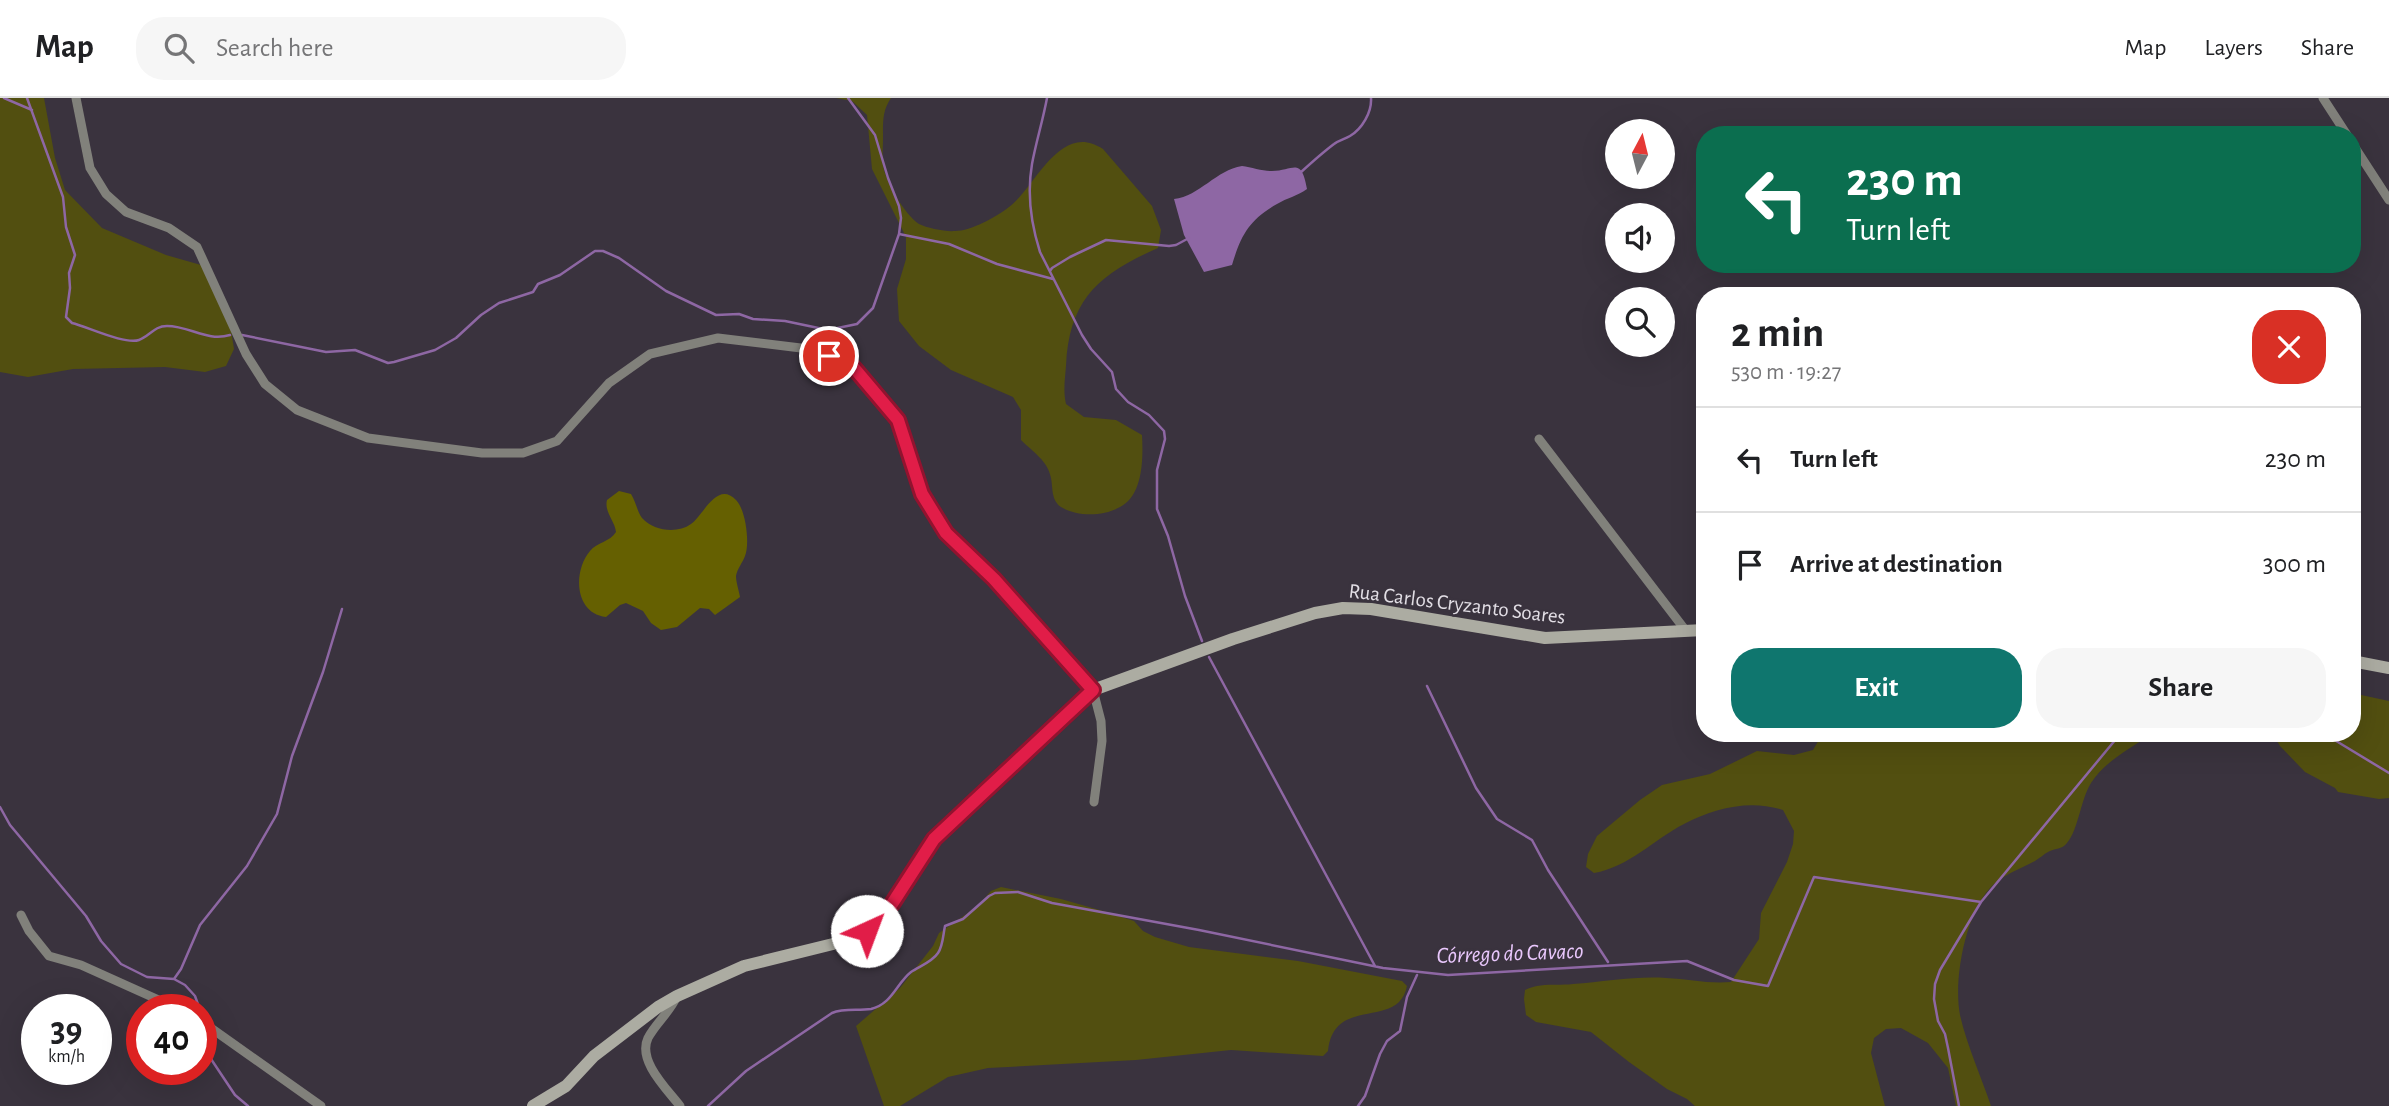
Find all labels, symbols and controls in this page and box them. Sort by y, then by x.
search box [136,17,626,80]
icon: search [160,29,198,67]
text: Map [35,31,94,64]
text: Search here [216,35,334,61]
text: Map [2124,36,2166,60]
text: Layers [2204,36,2263,60]
text: Share [2301,36,2354,60]
north arrow [1605,119,1675,189]
map controls [1605,119,1675,357]
icon: left [1731,154,1822,245]
text: 230 m [1846,156,1963,205]
button: sound [1605,203,1675,273]
text: Turn left [1846,214,1950,246]
button: search [1605,287,1675,357]
button: close [2252,310,2326,384]
text: 2 min [1731,312,1824,354]
pin [799,326,859,386]
icon: arrive [810,337,848,375]
text: 530 m · 19:27 [1731,361,1841,384]
icon: left [1731,441,1769,479]
text: Turn left [1790,446,1878,472]
text: 230 m [2265,446,2326,472]
icon: arrive [1731,546,1769,584]
text: Arrive at destination [1790,551,2003,577]
text: 300 m [2263,551,2326,577]
street label: Rua Carlos Cryzanto Soares [1347,580,1567,628]
button: Exit [1731,648,2022,728]
button: Share [2036,648,2326,728]
position arrow [830,894,904,968]
water label: Córrego do Cavaco [1436,940,1584,968]
speed limit sign: 40 [126,994,217,1085]
text: 39 [50,1013,82,1048]
text: km/h [48,1048,85,1066]

